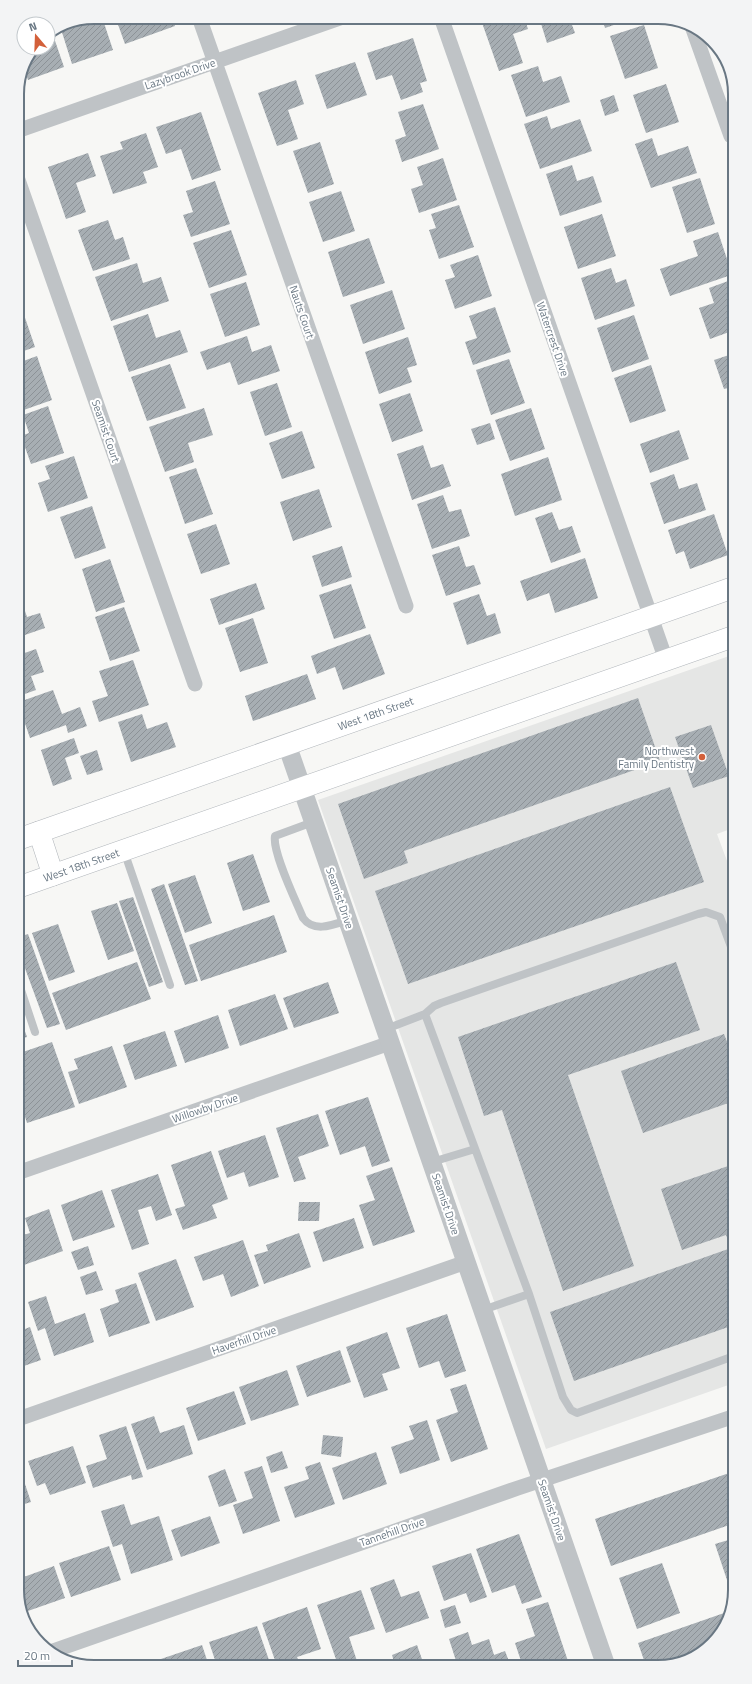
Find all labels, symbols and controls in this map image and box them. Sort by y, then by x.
north arrow [16,16,56,56]
text: N [27,18,39,35]
street label: Lazybrook Drive [142,54,218,94]
street label: Nauts Court [285,283,319,341]
street label: Watercrest Drive [533,300,573,379]
street label: Seamist Court [88,398,124,465]
street label: West 18th Street [335,693,416,734]
place label: Northwest Family Dentistry [618,743,695,772]
marker: Northwest Family Dentistry [697,752,707,762]
street label: West 18th Street [41,844,122,886]
street label: Seamist Drive [322,865,358,931]
street label: Willowby Drive [170,1089,241,1127]
street label: Seamist Drive [428,1171,464,1237]
street label: Haverhill Drive [210,1321,279,1359]
street label: Seamist Drive [534,1477,570,1543]
street label: Tannehill Drive [357,1513,427,1551]
scale bar [18,1642,72,1668]
text: 20 m [24,1646,50,1665]

